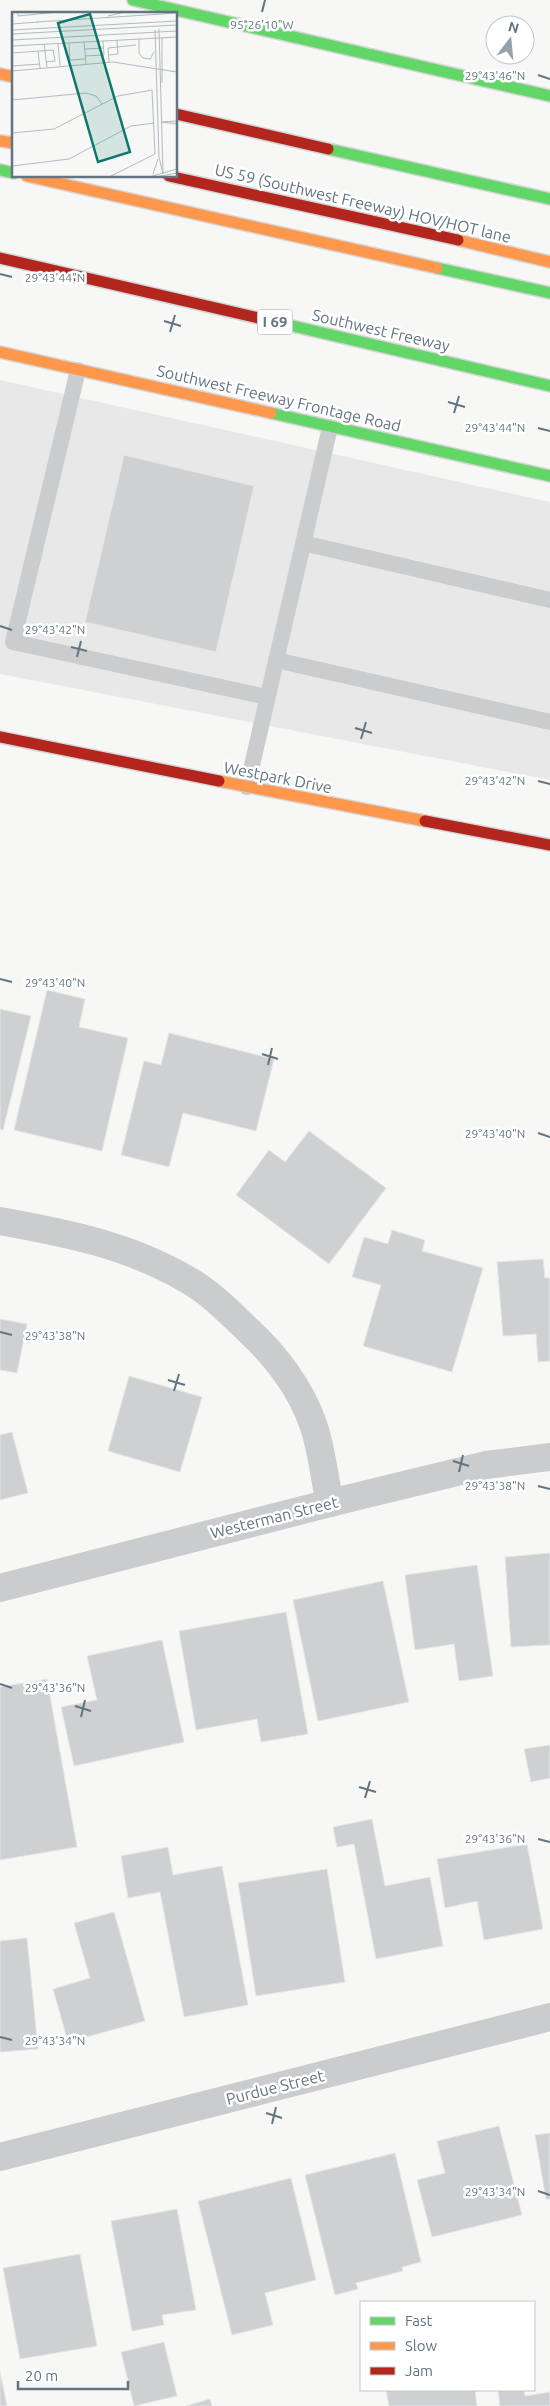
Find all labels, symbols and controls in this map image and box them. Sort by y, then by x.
inset map [12,12,178,178]
north arrow [485,15,535,65]
text: 95°26'10"W [230,18,294,31]
text: N [506,18,521,37]
text: 29°43'46"N [465,69,525,82]
street label: US 59 (Southwest Freeway) HOV/HOT lane [213,160,513,247]
text: 29°43'44"N [25,271,85,284]
street label: Southwest Freeway [310,305,452,355]
road number: I 69 [258,310,292,334]
street label: Southwest Freeway Frontage Road [155,361,403,435]
text: 29°43'44"N [465,421,525,434]
text: 29°43'42"N [25,623,85,636]
street label: Westpark Drive [222,758,334,796]
text: 29°43'42"N [465,774,525,787]
text: 29°43'40"N [25,976,85,989]
text: 29°43'40"N [465,1127,525,1140]
text: 29°43'38"N [25,1329,85,1342]
text: 29°43'38"N [465,1479,525,1492]
street label: Westerman Street [208,1492,340,1542]
text: 29°43'36"N [25,1681,85,1694]
text: 29°43'36"N [465,1832,525,1845]
text: 29°43'34"N [25,2034,85,2047]
street label: Purdue Street [224,2066,327,2108]
text: 29°43'34"N [465,2185,525,2198]
legend [360,2301,535,2391]
text: Fast [405,2312,433,2329]
text: Slow [405,2337,438,2354]
scale bar [18,2358,128,2390]
text: Jam [405,2362,433,2379]
text: 20 m [25,2367,58,2384]

